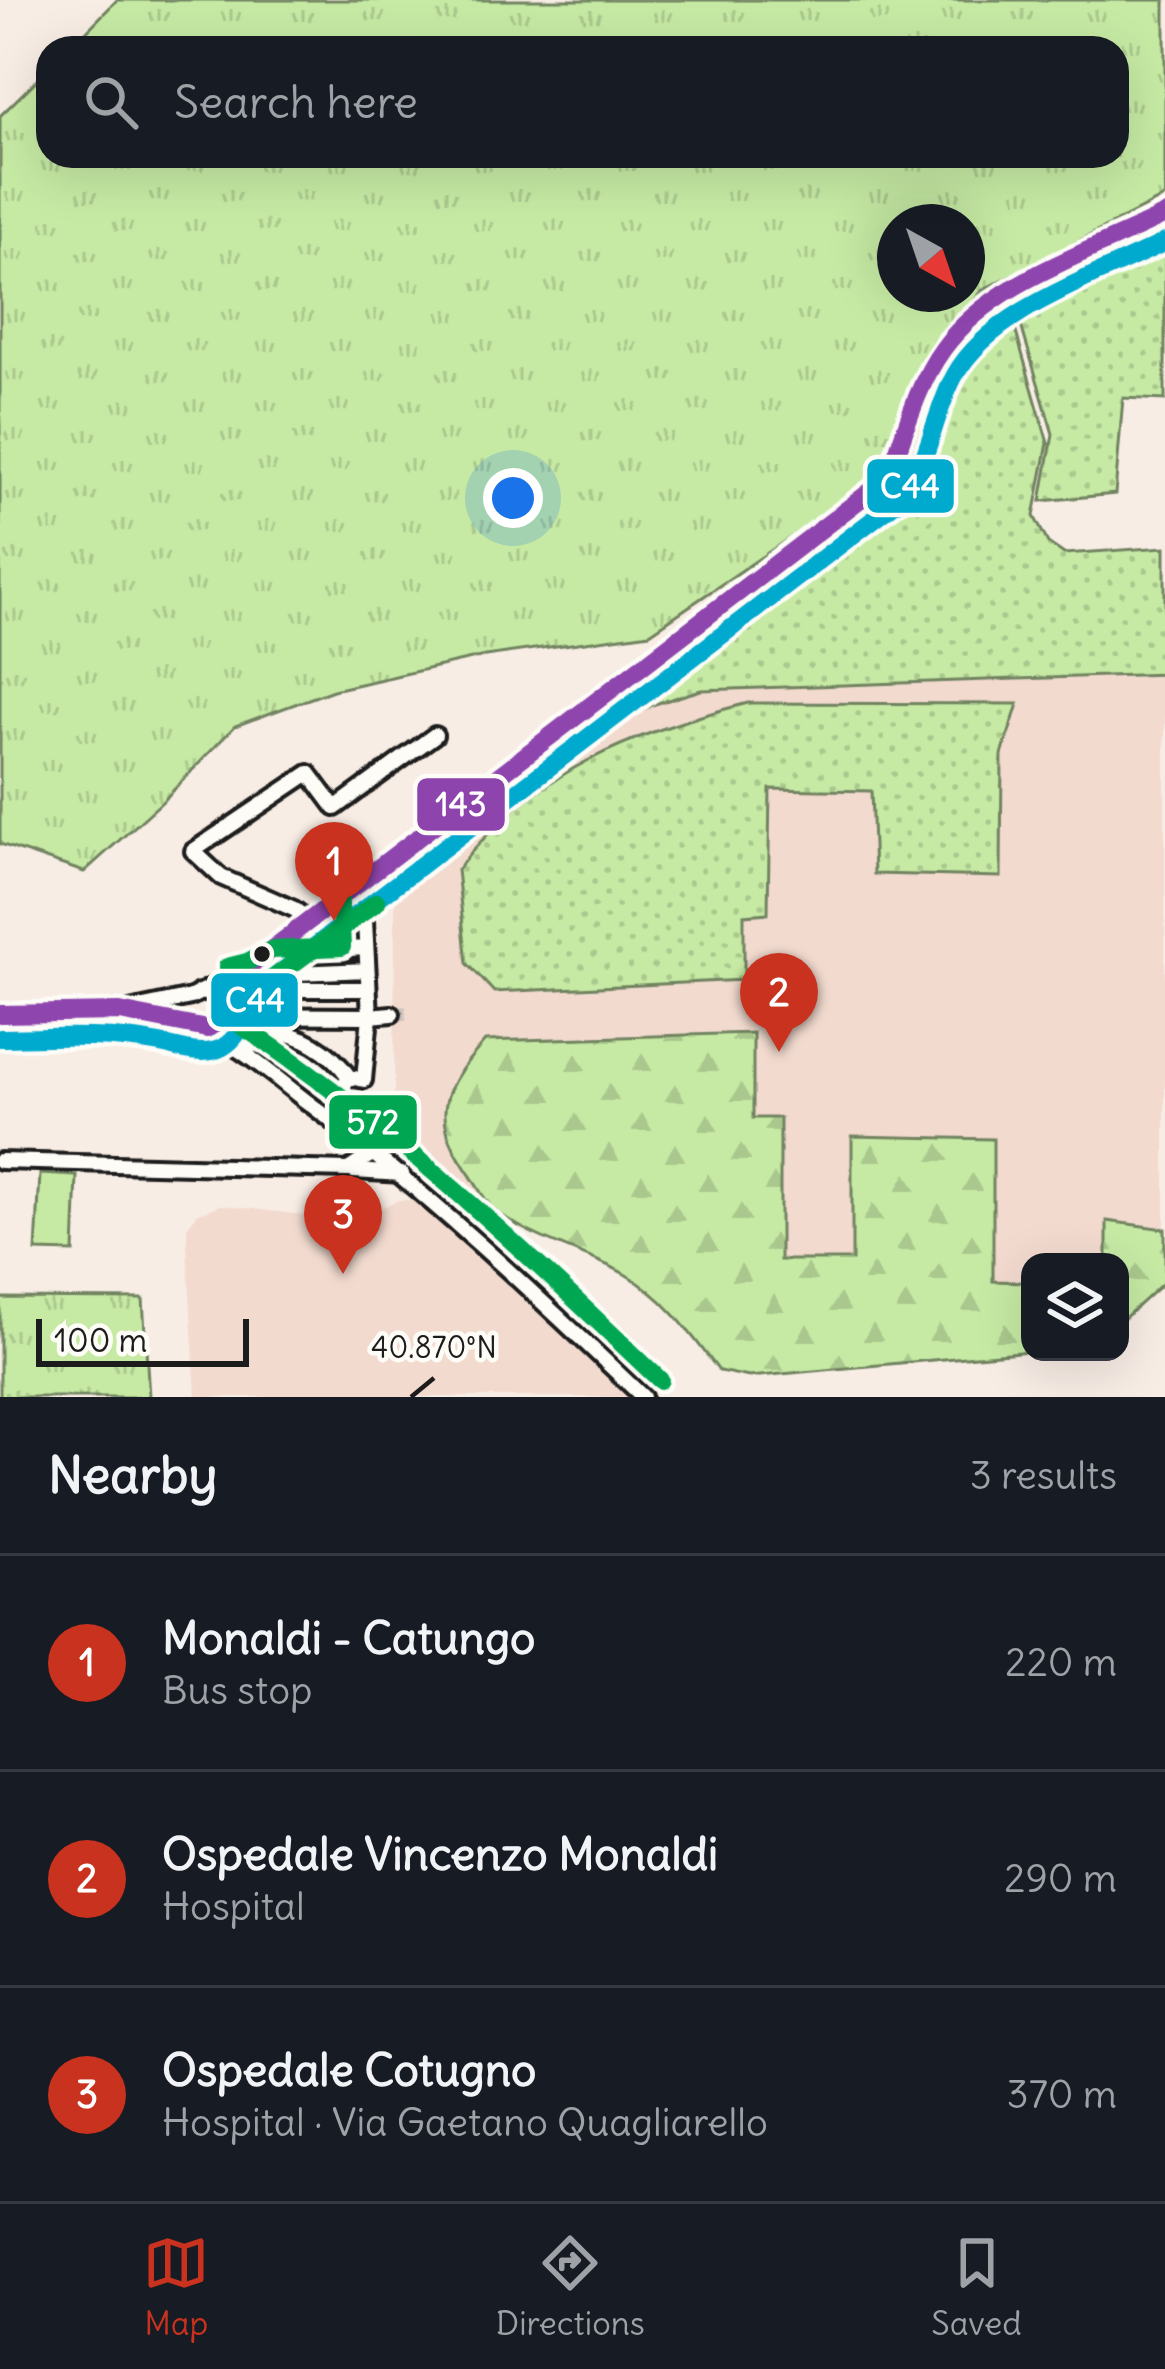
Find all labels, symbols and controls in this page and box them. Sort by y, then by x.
search box [36,36,1129,168]
icon: search [78,69,144,135]
text: Search here [174,74,418,130]
north arrow [877,204,985,312]
line badge: C44 [865,457,956,515]
text: C44 [880,465,940,507]
your location [483,468,543,528]
line badge: 143 [415,776,507,833]
text: 143 [436,783,486,825]
pin: 1 [295,822,373,921]
unlabelled marker [251,943,273,965]
pin: 2 [740,953,818,1052]
line badge: C44 [209,971,300,1029]
text: C44 [225,979,285,1021]
line badge: 572 [327,1093,419,1151]
text: 572 [346,1101,400,1143]
pin: 3 [304,1175,382,1274]
map controls [1021,1253,1129,1361]
button: layers [1021,1253,1129,1361]
scale bar [36,1313,249,1366]
text: 100 m [54,1319,147,1361]
text: 40.870°N [371,1328,497,1366]
text: Nearby [48,1443,217,1507]
text: 3 results [970,1451,1117,1500]
text: Monaldi - Catungo [162,1610,535,1666]
text: 1 [79,1638,95,1687]
text: 220 m [1005,1638,1117,1687]
text: Bus stop [162,1666,312,1715]
text: Ospedale Vincenzo Monaldi [162,1826,718,1882]
text: 2 [76,1854,98,1903]
text: 290 m [1004,1854,1117,1903]
text: Hospital [162,1882,305,1931]
text: Ospedale Cotugno [162,2042,536,2098]
text: 3 [76,2070,98,2119]
text: 370 m [1007,2070,1117,2119]
text: Hospital · Via Gaetano Quagliarello [162,2098,768,2147]
tab: Map [143,2230,209,2344]
tab: Directions [496,2230,645,2344]
tab: Saved [931,2230,1022,2344]

